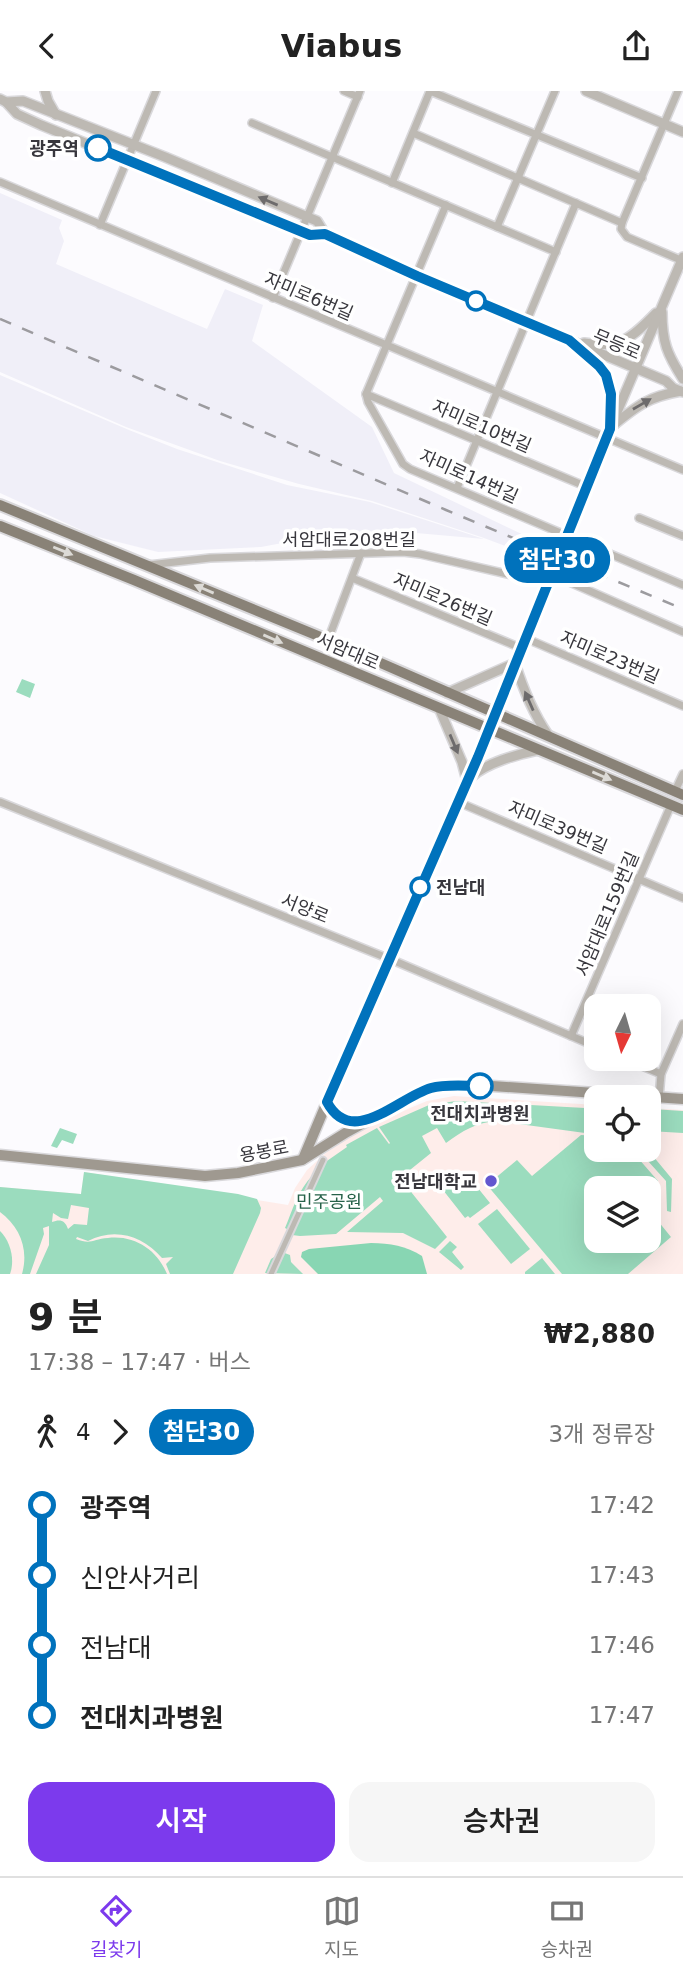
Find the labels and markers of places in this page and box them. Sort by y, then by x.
marker: 광주역 [85,135,111,161]
place label: 광주역 [29,138,79,159]
unlabelled marker [466,291,486,311]
marker: 전남대 [410,877,430,897]
place label: 전남대 [436,877,486,898]
marker: 전대치과병원 [467,1073,493,1099]
place label: 전대치과병원 [430,1103,530,1124]
place label: 전남대학교 [394,1171,477,1192]
marker: 전남대학교 [483,1173,499,1189]

